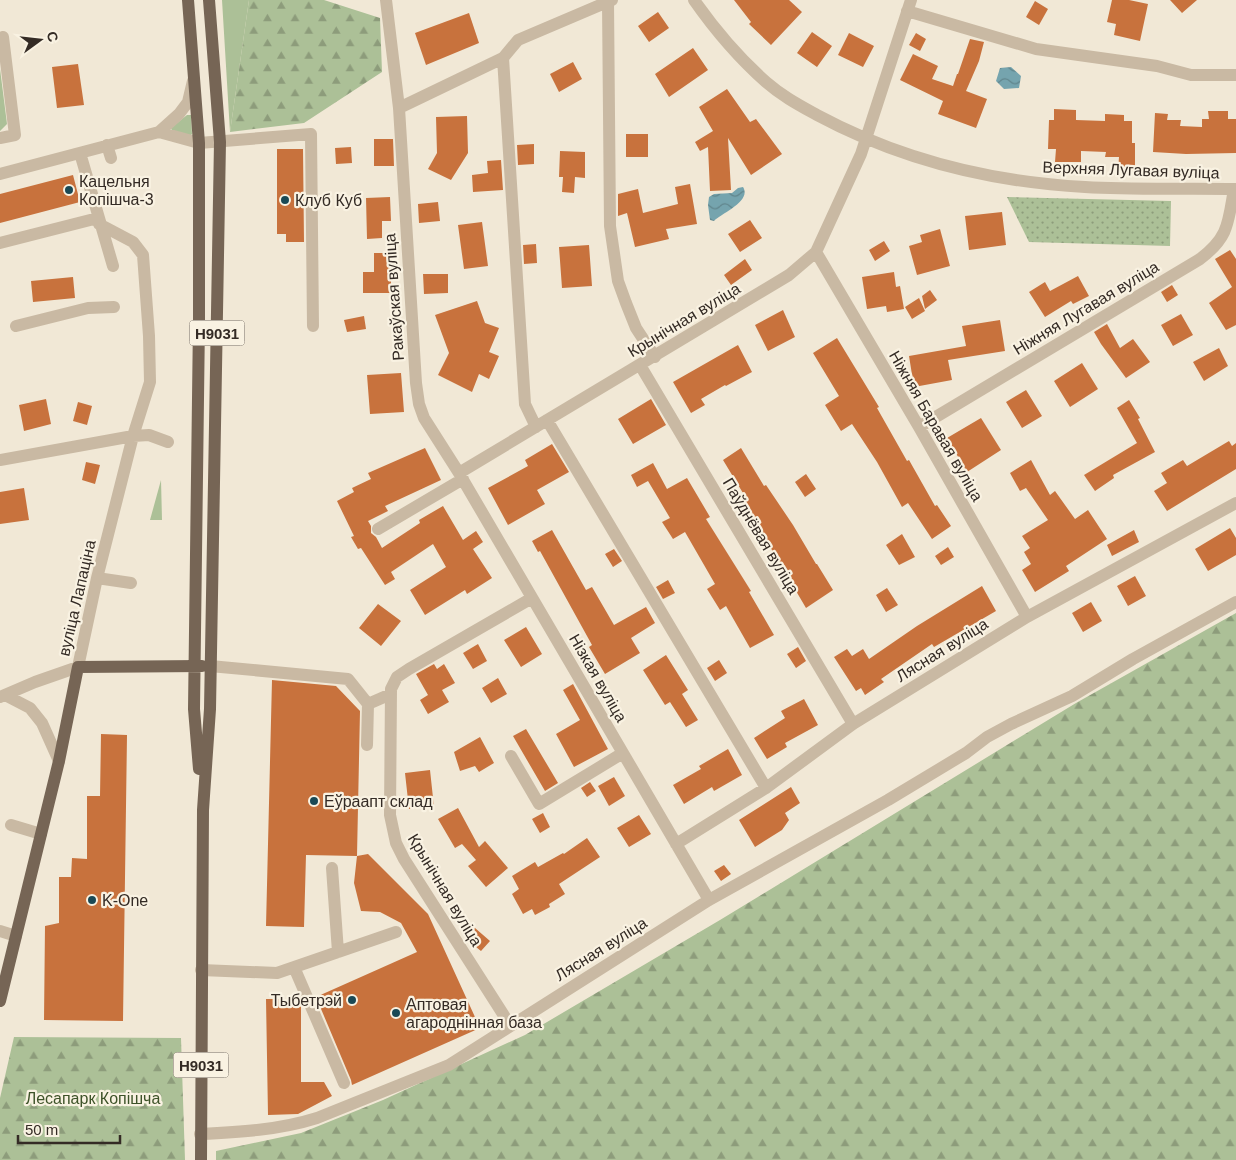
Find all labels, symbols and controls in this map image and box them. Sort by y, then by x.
north arrow [15,15,65,65]
text: С [44,30,62,44]
street label: Верхняя Лугавая вуліца [1042,158,1220,182]
place label: Кацельня Копішча-3 [79,173,154,208]
marker: Кацельня Копішча-3 [63,184,75,196]
place label: Клуб Куб [295,192,362,209]
marker: Клуб Куб [279,194,291,206]
street label: Ракаўская вуліца [381,233,407,361]
street label: Ніжняя Лугавая вуліца [1010,258,1162,358]
street label: Крынічная вуліца [625,280,743,360]
road number: Н9031 [190,320,244,346]
street label: Ніжняя Баравая вуліца [886,348,986,504]
street label: Паўднёвая вуліца [720,475,802,597]
street label: вуліца Лапаціна [55,538,99,658]
street label: Лясная вуліца [893,615,991,685]
street label: Нізкая вуліца [566,631,630,725]
place label: Еўраапт склад [324,793,433,810]
marker: Еўраапт склад [308,795,320,807]
street label: Крынічная вуліца [405,831,485,949]
place label: K-One [102,892,148,909]
marker: K-One [86,894,98,906]
street label: Лясная вуліца [552,914,650,984]
place label: Тыбетрэй [271,992,342,1009]
marker: Тыбетрэй [346,994,358,1006]
place label: Аптовая агароднінная база [406,996,542,1031]
marker: Аптовая агароднінная база [390,1007,402,1019]
road number: Н9031 [174,1052,228,1078]
park label: Лесапарк Копішча [26,1090,160,1107]
scale bar [18,1112,120,1144]
text: 50 m [25,1121,58,1138]

